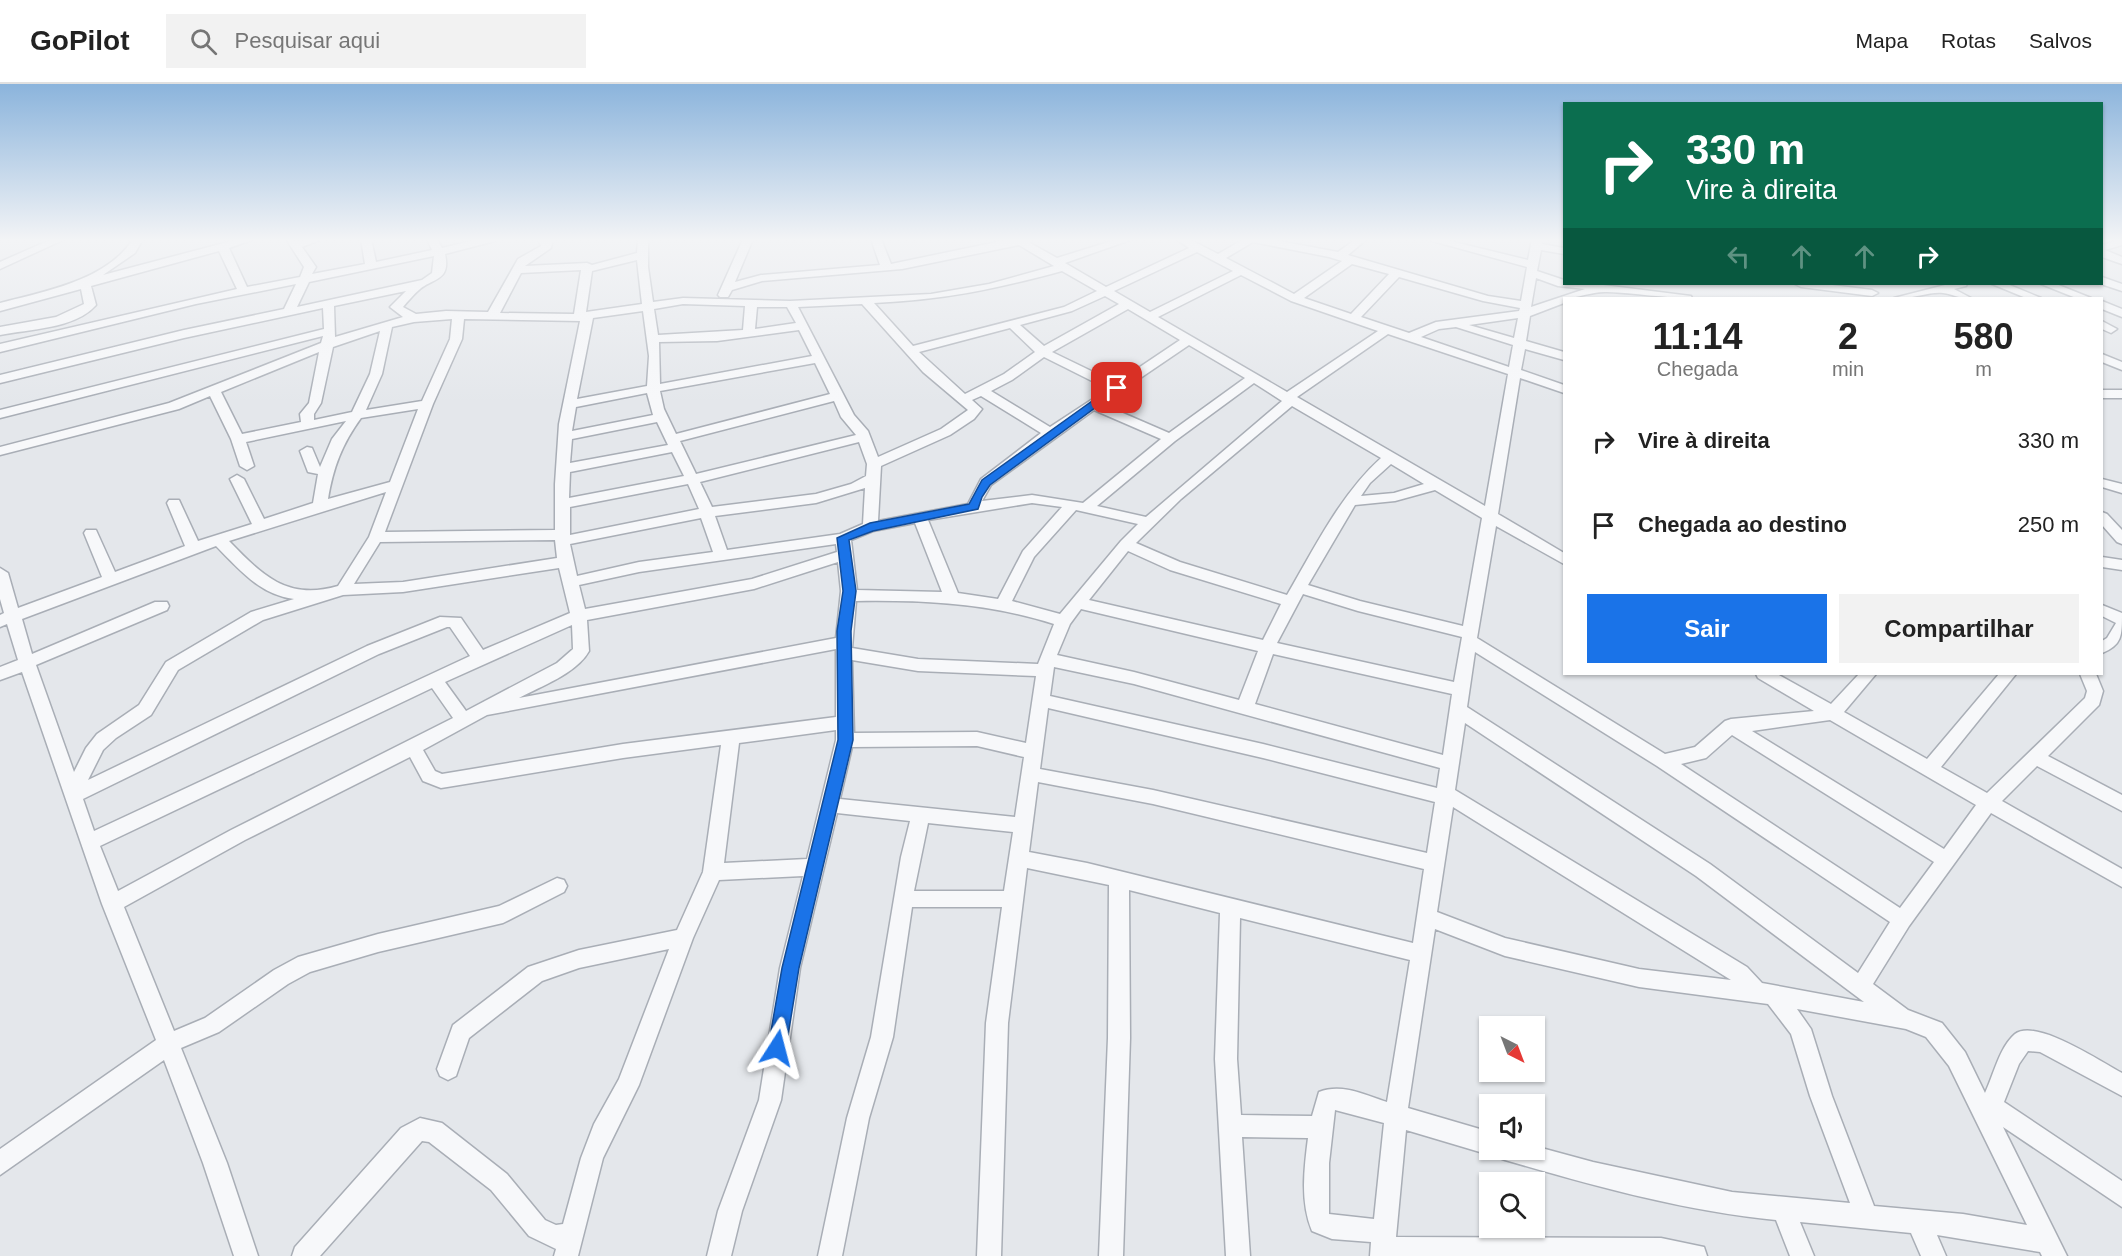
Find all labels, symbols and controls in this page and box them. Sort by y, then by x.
search box [166,14,586,68]
text: GoPilot [30,25,130,56]
icon: search [187,25,220,58]
text: Pesquisar aqui [235,28,380,53]
text: Mapa [1856,29,1908,52]
text: Rotas [1941,29,1996,52]
text: Salvos [2029,29,2092,52]
icon: right [1587,126,1665,204]
text: 330 m [1686,126,1805,173]
text: Vire à direita [1686,175,1837,205]
icon: left [1722,240,1755,273]
icon: ahead [1785,240,1818,273]
icon: ahead [1848,240,1881,273]
icon: right [1911,240,1944,273]
text: 11:14 [1652,316,1742,357]
text: 2 [1838,316,1858,357]
text: 580 [1954,316,2014,357]
text: Chegada [1657,358,1738,380]
text: min [1832,358,1864,380]
text: m [1975,358,1992,380]
pin [1091,362,1142,413]
icon: arrive [1100,371,1133,404]
icon: right [1587,425,1620,458]
text: Vire à direita [1638,428,1770,453]
text: 330 m [2018,428,2079,453]
icon: arrive [1587,509,1620,542]
text: Chegada ao destino [1638,512,1847,537]
text: 250 m [2018,512,2079,537]
button: Sair [1587,594,1827,663]
button: Compartilhar [1839,594,2079,663]
position arrow [745,1016,809,1080]
north arrow [1479,1016,1545,1082]
map controls [1479,1016,1545,1238]
button: sound [1479,1094,1545,1160]
button: search [1479,1172,1545,1238]

